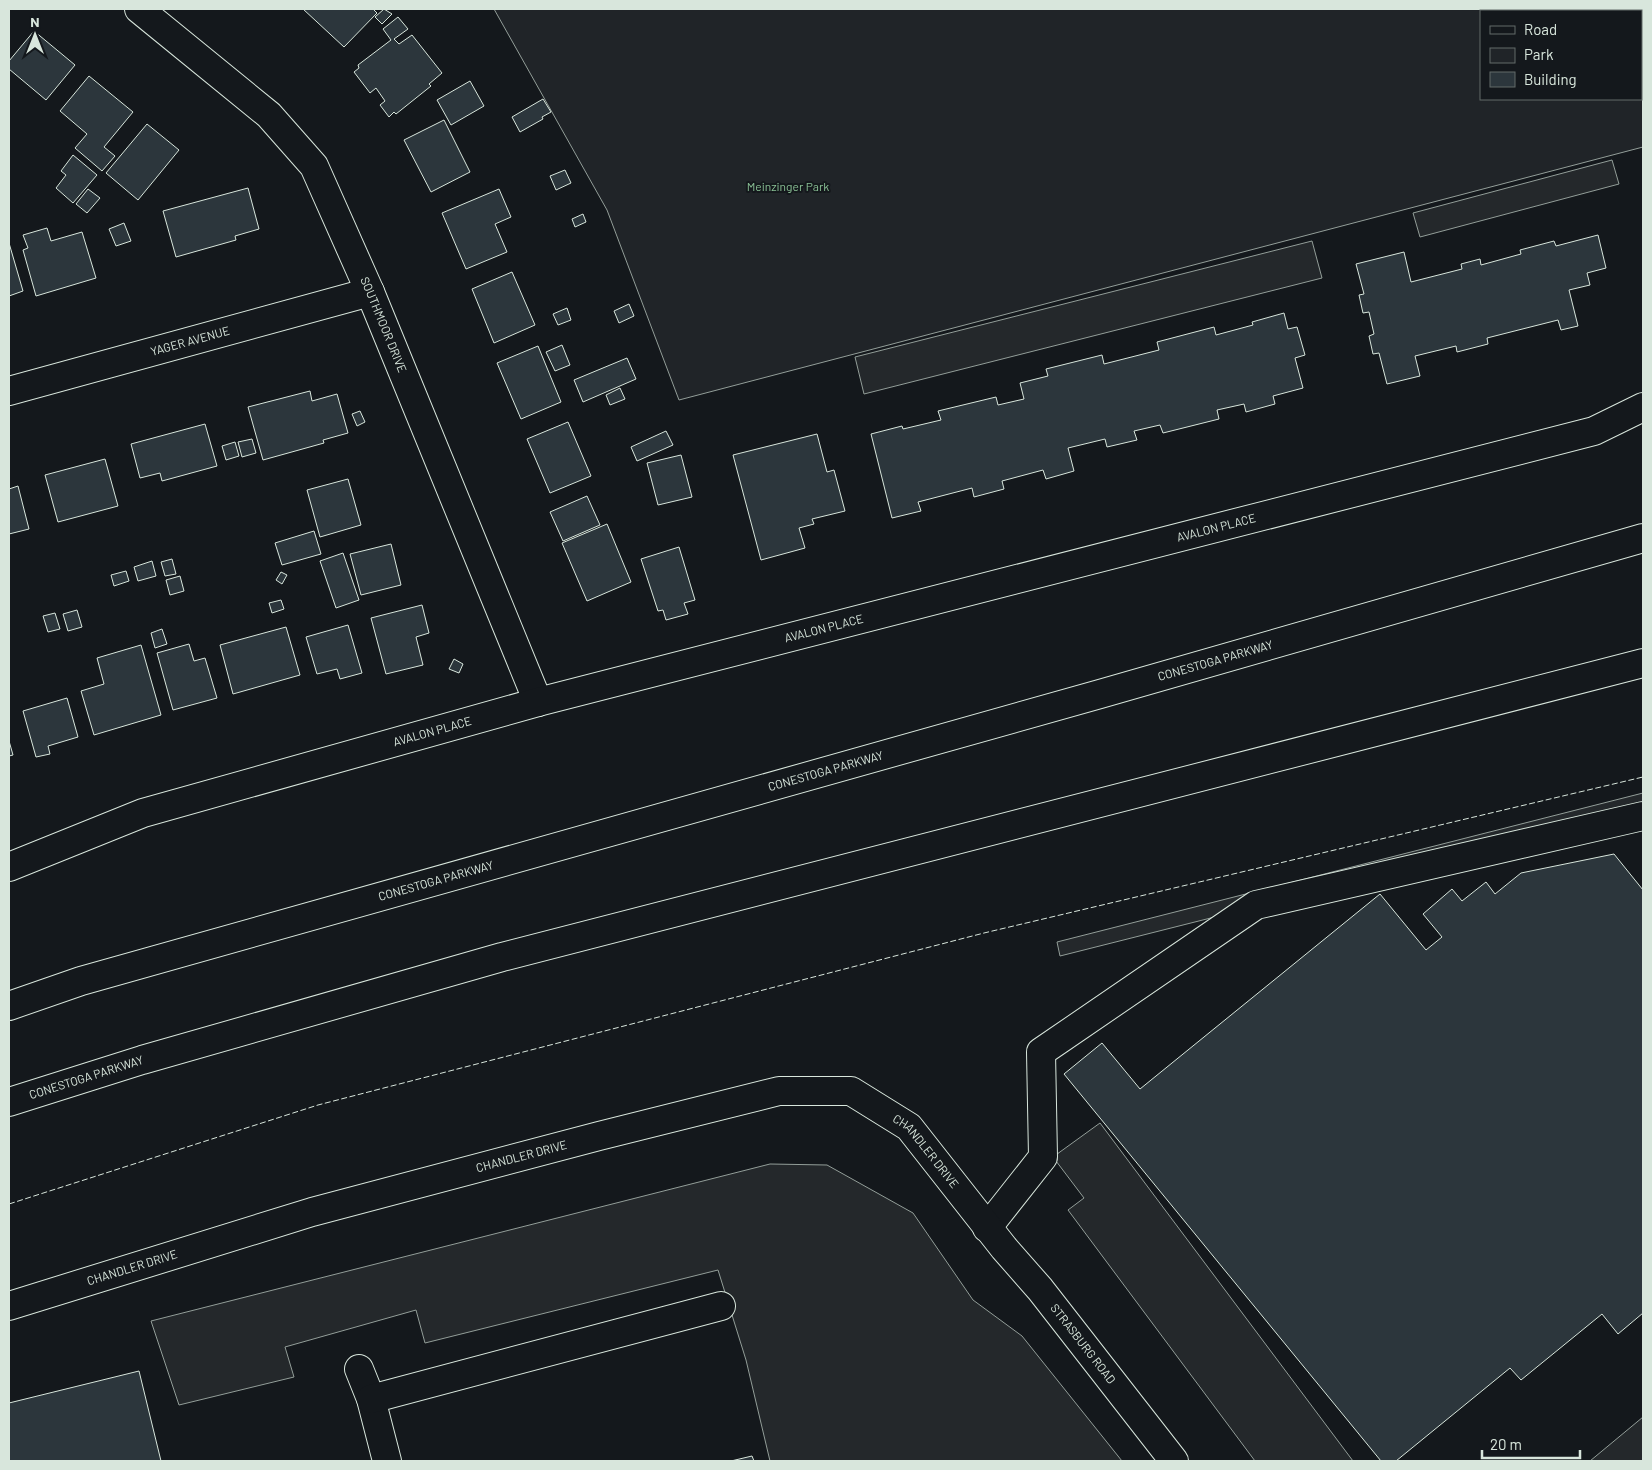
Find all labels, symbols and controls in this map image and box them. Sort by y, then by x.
north arrow [10,10,60,60]
legend [1480,10,1642,100]
text: N [30,13,40,30]
text: Road [1524,20,1557,38]
text: Park [1524,45,1554,63]
text: Building [1524,70,1577,88]
park label: Meinzinger Park [747,179,829,193]
street label: SOUTHMOOR DRIVE [358,274,410,374]
street label: YAGER AVENUE [149,323,231,358]
street label: AVALON PLACE [1175,510,1257,544]
street label: AVALON PLACE [783,611,865,644]
street label: CONESTOGA PARKWAY [1156,637,1275,683]
street label: AVALON PLACE [391,713,473,748]
street label: CONESTOGA PARKWAY [766,747,885,793]
street label: CONESTOGA PARKWAY [377,857,495,903]
street label: CONESTOGA PARKWAY [27,1052,145,1101]
street label: CHANDLER DRIVE [891,1111,962,1190]
street label: CHANDLER DRIVE [474,1137,568,1174]
street label: CHANDLER DRIVE [85,1246,179,1287]
street label: STRASBURG ROAD [1048,1301,1119,1386]
scale bar [1482,1428,1580,1460]
text: 20 m [1490,1435,1522,1453]

